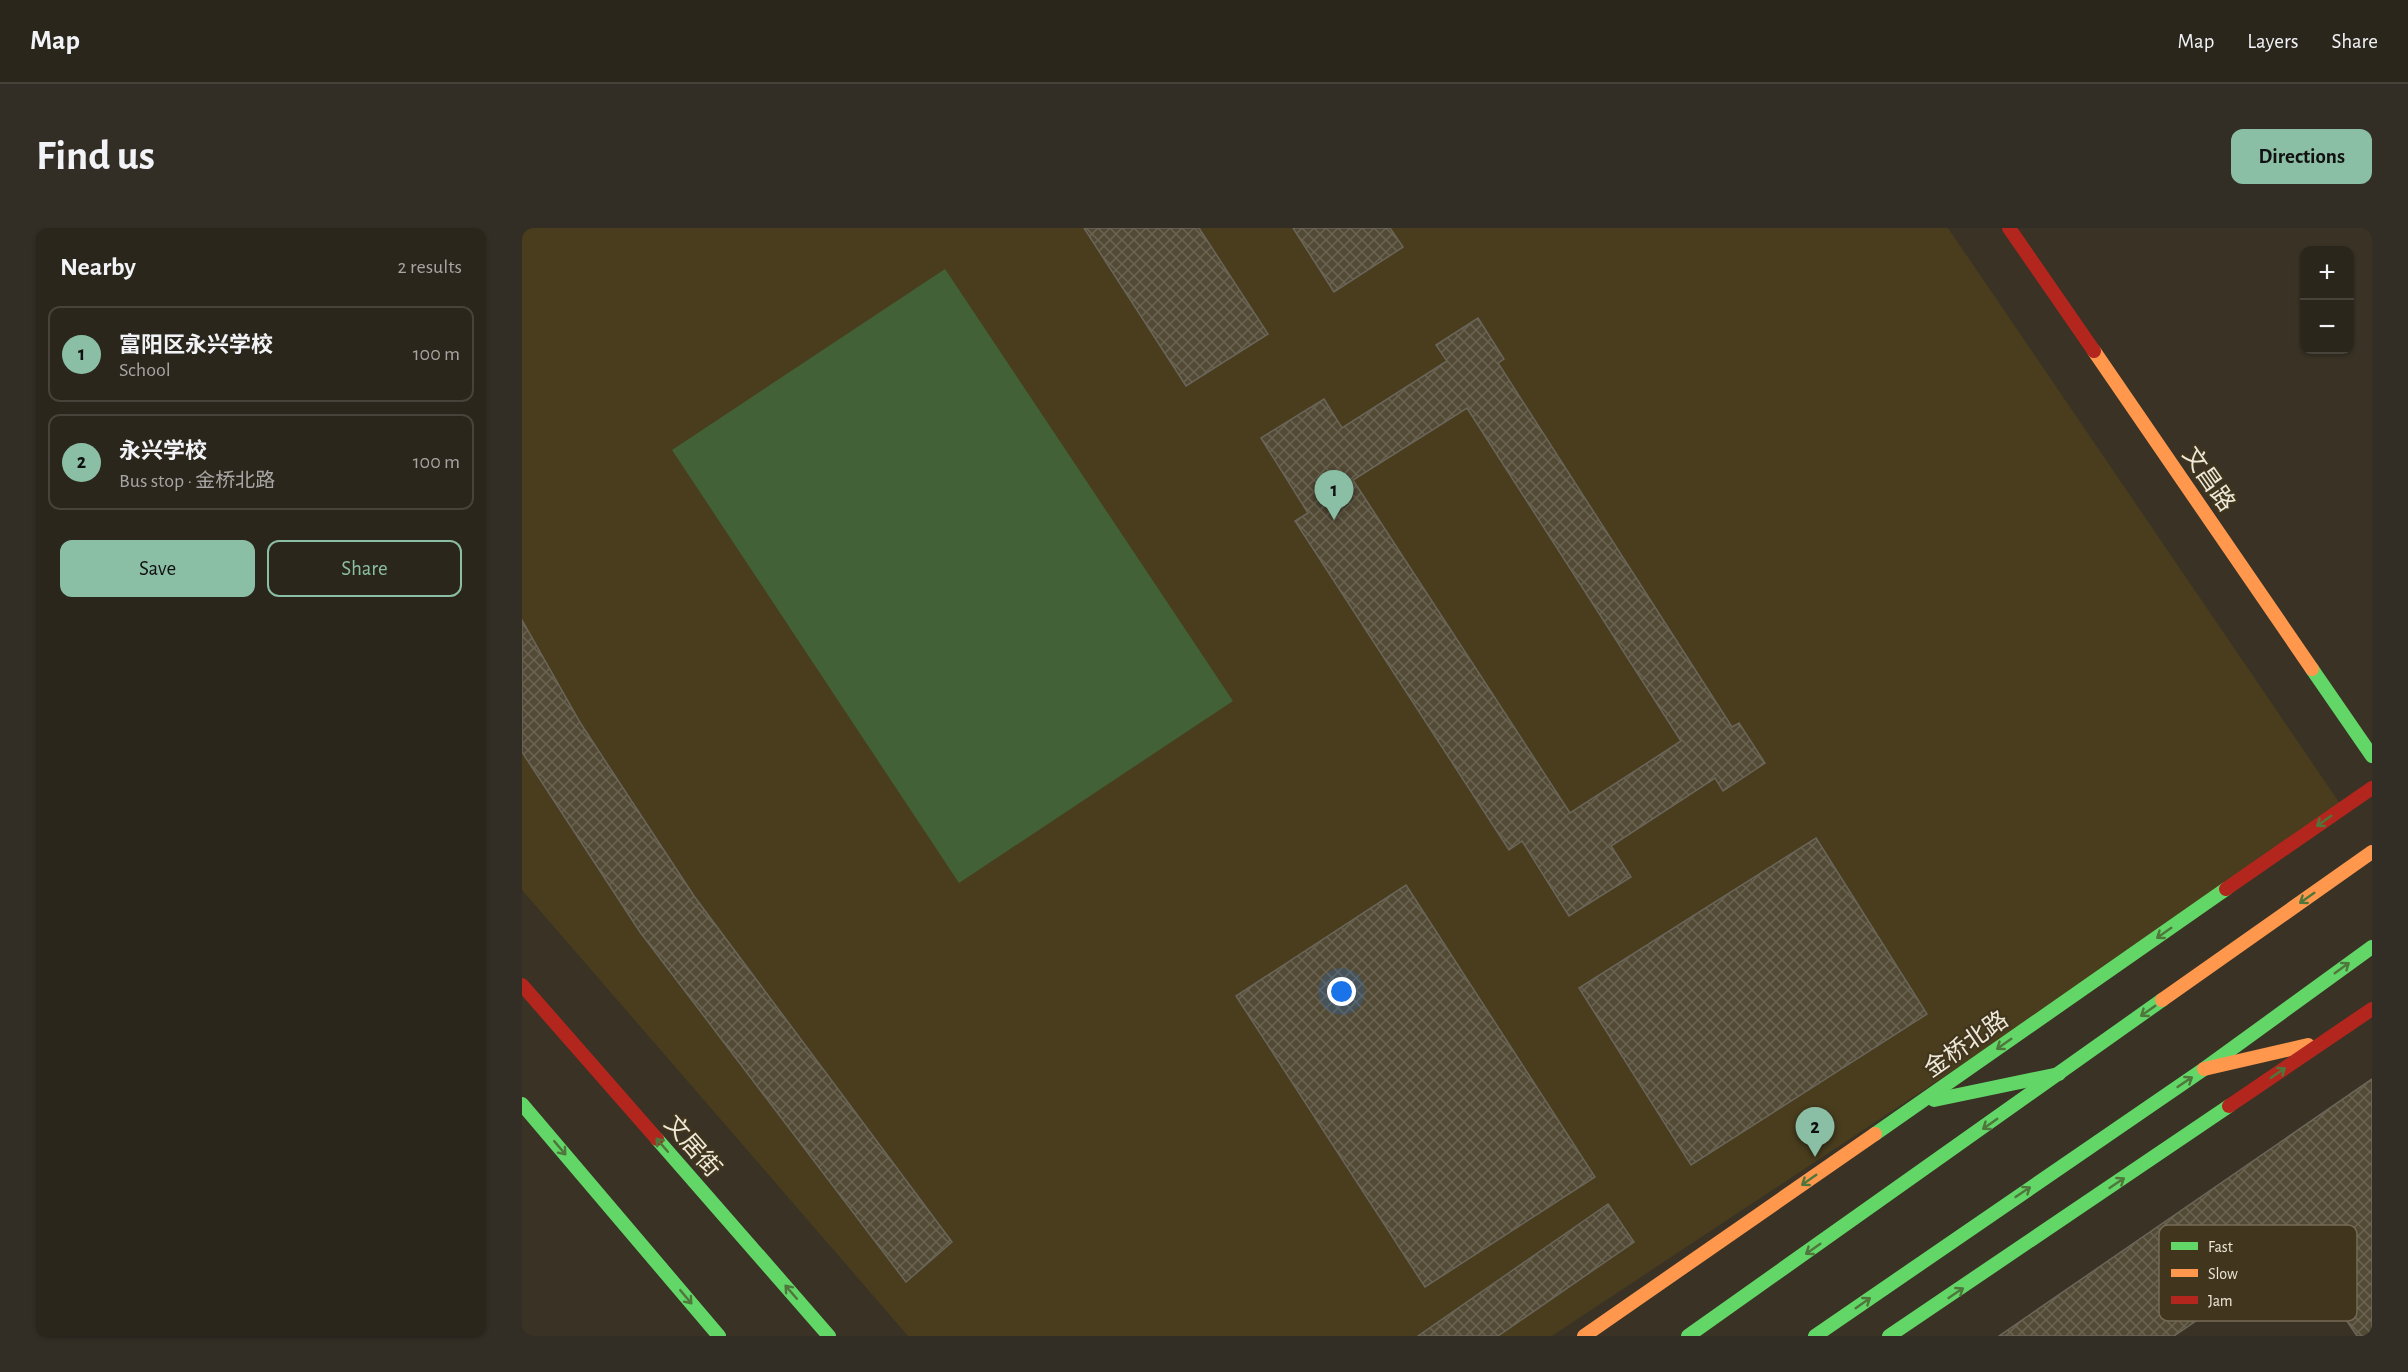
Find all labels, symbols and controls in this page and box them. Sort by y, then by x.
text: Map [30,27,80,55]
text: Map [2178,31,2214,52]
text: Layers [2247,31,2298,52]
text: Share [2331,31,2378,52]
button: Directions [2231,129,2372,184]
text: Find us [36,135,155,177]
map controls [2300,246,2354,354]
button: + [2300,246,2354,300]
text: Nearby [60,254,136,280]
text: 2 results [398,257,462,277]
button: − [2300,300,2354,354]
text: 富阳区永兴学校 [119,334,273,356]
text: 1 [78,344,85,364]
text: 100 m [413,344,460,364]
text: School [119,360,171,380]
text: 永兴学校 [119,440,207,462]
street label: 文昌路 [2178,442,2240,516]
text: 2 [77,452,86,472]
text: 100 m [413,452,460,472]
pin: 1 [1314,470,1354,520]
text: Bus stop · 金桥北路 [119,471,275,491]
button: Save [60,540,255,597]
button: Share [267,540,462,597]
one-way arrow [2316,815,2332,827]
one-way arrow [2300,892,2316,904]
one-way arrow [2156,927,2172,939]
one-way arrow [2334,962,2350,974]
your location [1327,977,1356,1006]
one-way arrow [2141,1005,2157,1017]
street label: 金桥北路 [1919,1006,2013,1082]
one-way arrow [1996,1038,2013,1050]
one-way arrow [2270,1067,2286,1079]
one-way arrow [2176,1076,2192,1088]
pin: 2 [1796,1108,1834,1157]
street label: 文居街 [660,1110,726,1182]
one-way arrow [1982,1118,1998,1130]
one-way arrow [656,1137,669,1153]
one-way arrow [553,1140,567,1155]
one-way arrow [1802,1174,1818,1186]
one-way arrow [2108,1177,2125,1189]
one-way arrow [2015,1186,2031,1198]
legend [2159,1225,2357,1321]
text: Fast [2208,1239,2233,1255]
one-way arrow [1806,1243,1822,1255]
text: Slow [2208,1266,2238,1282]
one-way arrow [784,1285,798,1300]
one-way arrow [1947,1286,1964,1298]
one-way arrow [679,1289,693,1304]
text: Jam [2208,1293,2233,1309]
one-way arrow [1854,1297,1870,1309]

